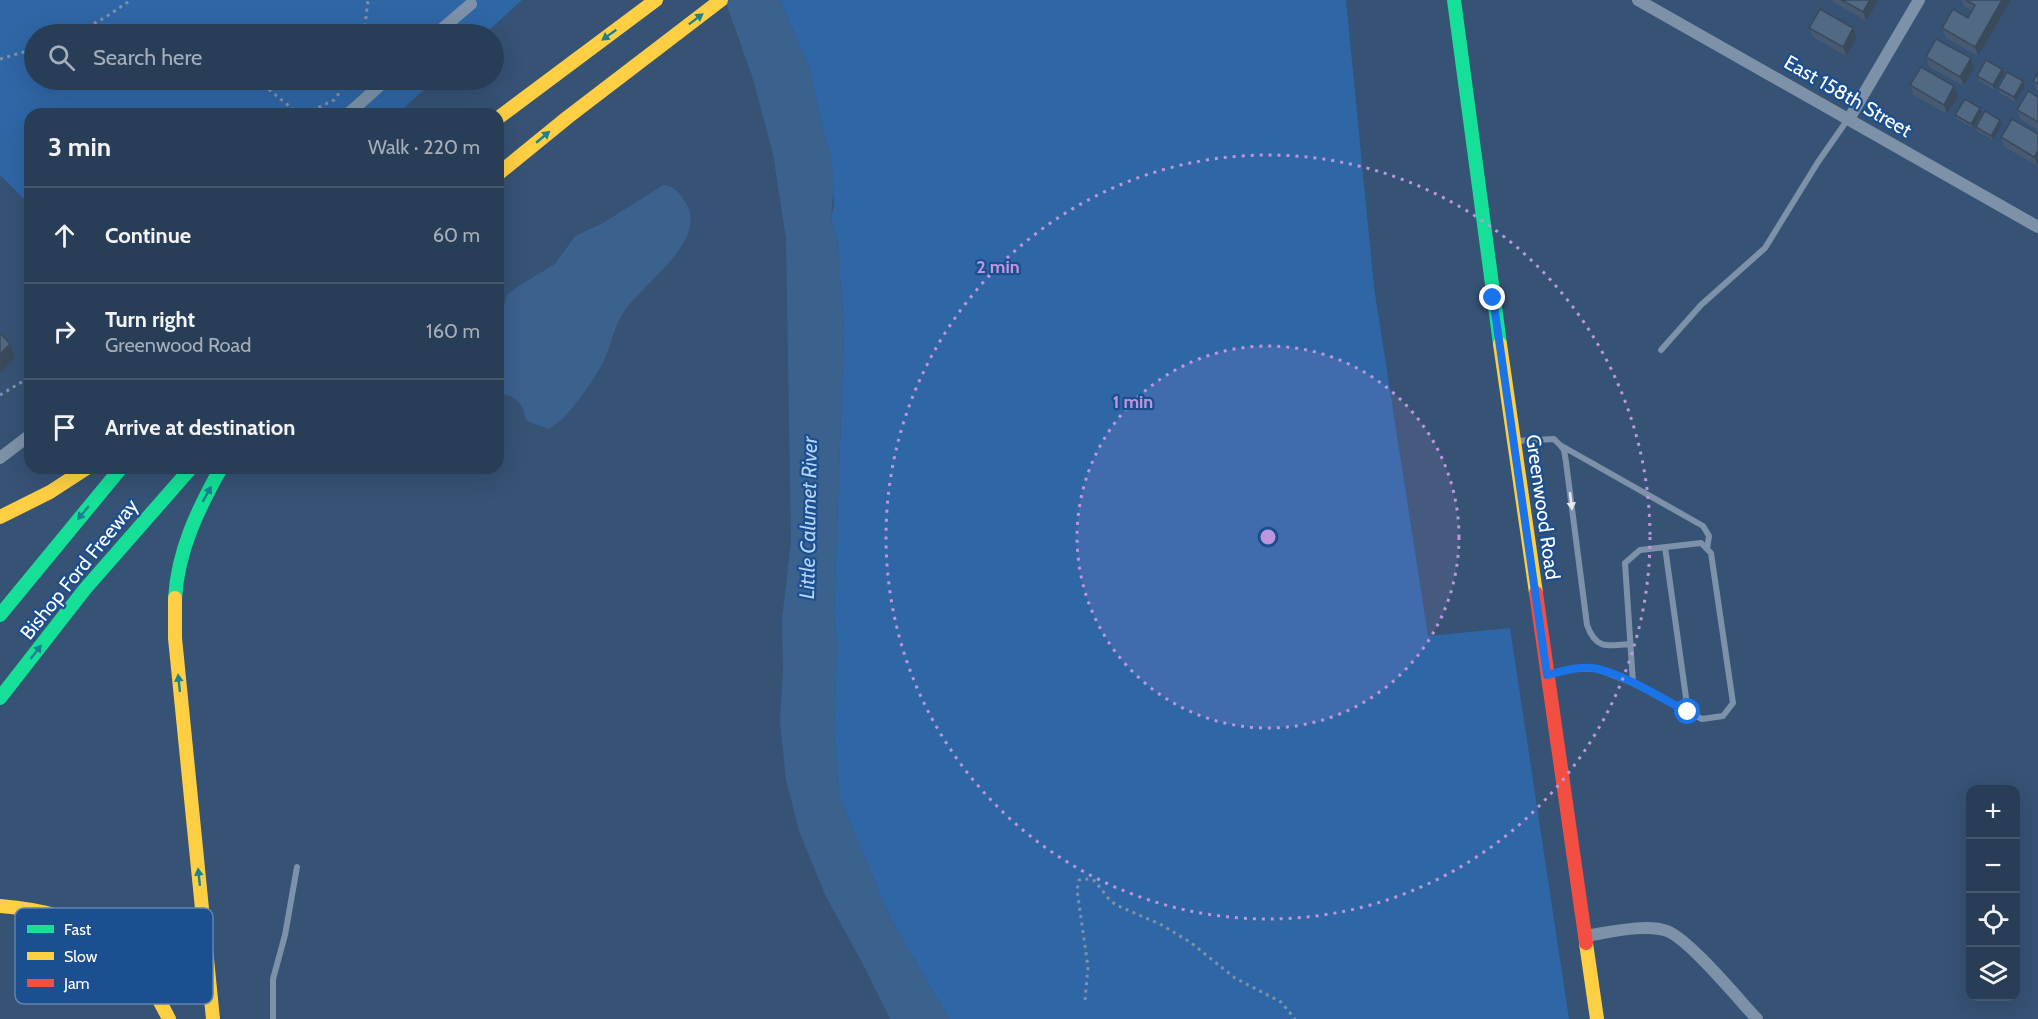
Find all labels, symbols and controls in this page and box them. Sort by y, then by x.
one-way arrow [689,13,704,25]
search box [24,24,504,90]
one-way arrow [601,29,617,41]
icon: search [45,41,78,74]
text: Search here [93,44,202,71]
street label: East 158th Street [1780,50,1916,142]
text: 3 min [48,131,111,163]
one-way arrow [535,131,550,144]
text: Walk · 220 m [368,135,480,159]
icon: ahead [48,219,81,252]
text: Continue [105,222,191,249]
text: 60 m [433,223,480,247]
text: 2 min [976,256,1020,278]
route end [1479,284,1505,310]
text: Turn right [105,306,195,333]
icon: right [48,315,81,348]
text: 160 m [426,319,480,343]
text: Greenwood Road [105,333,251,357]
text: 1 min [1113,391,1153,413]
icon: arrive [48,411,81,444]
text: Arrive at destination [105,414,295,441]
street label: Greenwood Road [1521,433,1565,581]
water label: Little Calumet River [794,435,822,599]
one-way arrow [202,485,212,502]
one-way arrow [1567,492,1576,511]
street label: Bishop Ford Freeway [15,494,143,644]
one-way arrow [77,505,90,520]
centre of rings [1258,527,1278,547]
one-way arrow [30,644,42,659]
one-way arrow [174,674,184,693]
route start [1674,698,1700,724]
map controls [1966,785,2020,1001]
button: + [1966,785,2020,839]
button: − [1966,839,2020,893]
one-way arrow [194,868,204,887]
button: locate [1966,893,2020,947]
legend [15,908,213,1004]
text: Fast [64,920,92,939]
text: Slow [64,947,98,966]
button: layers [1966,947,2020,1001]
text: Jam [63,974,90,993]

